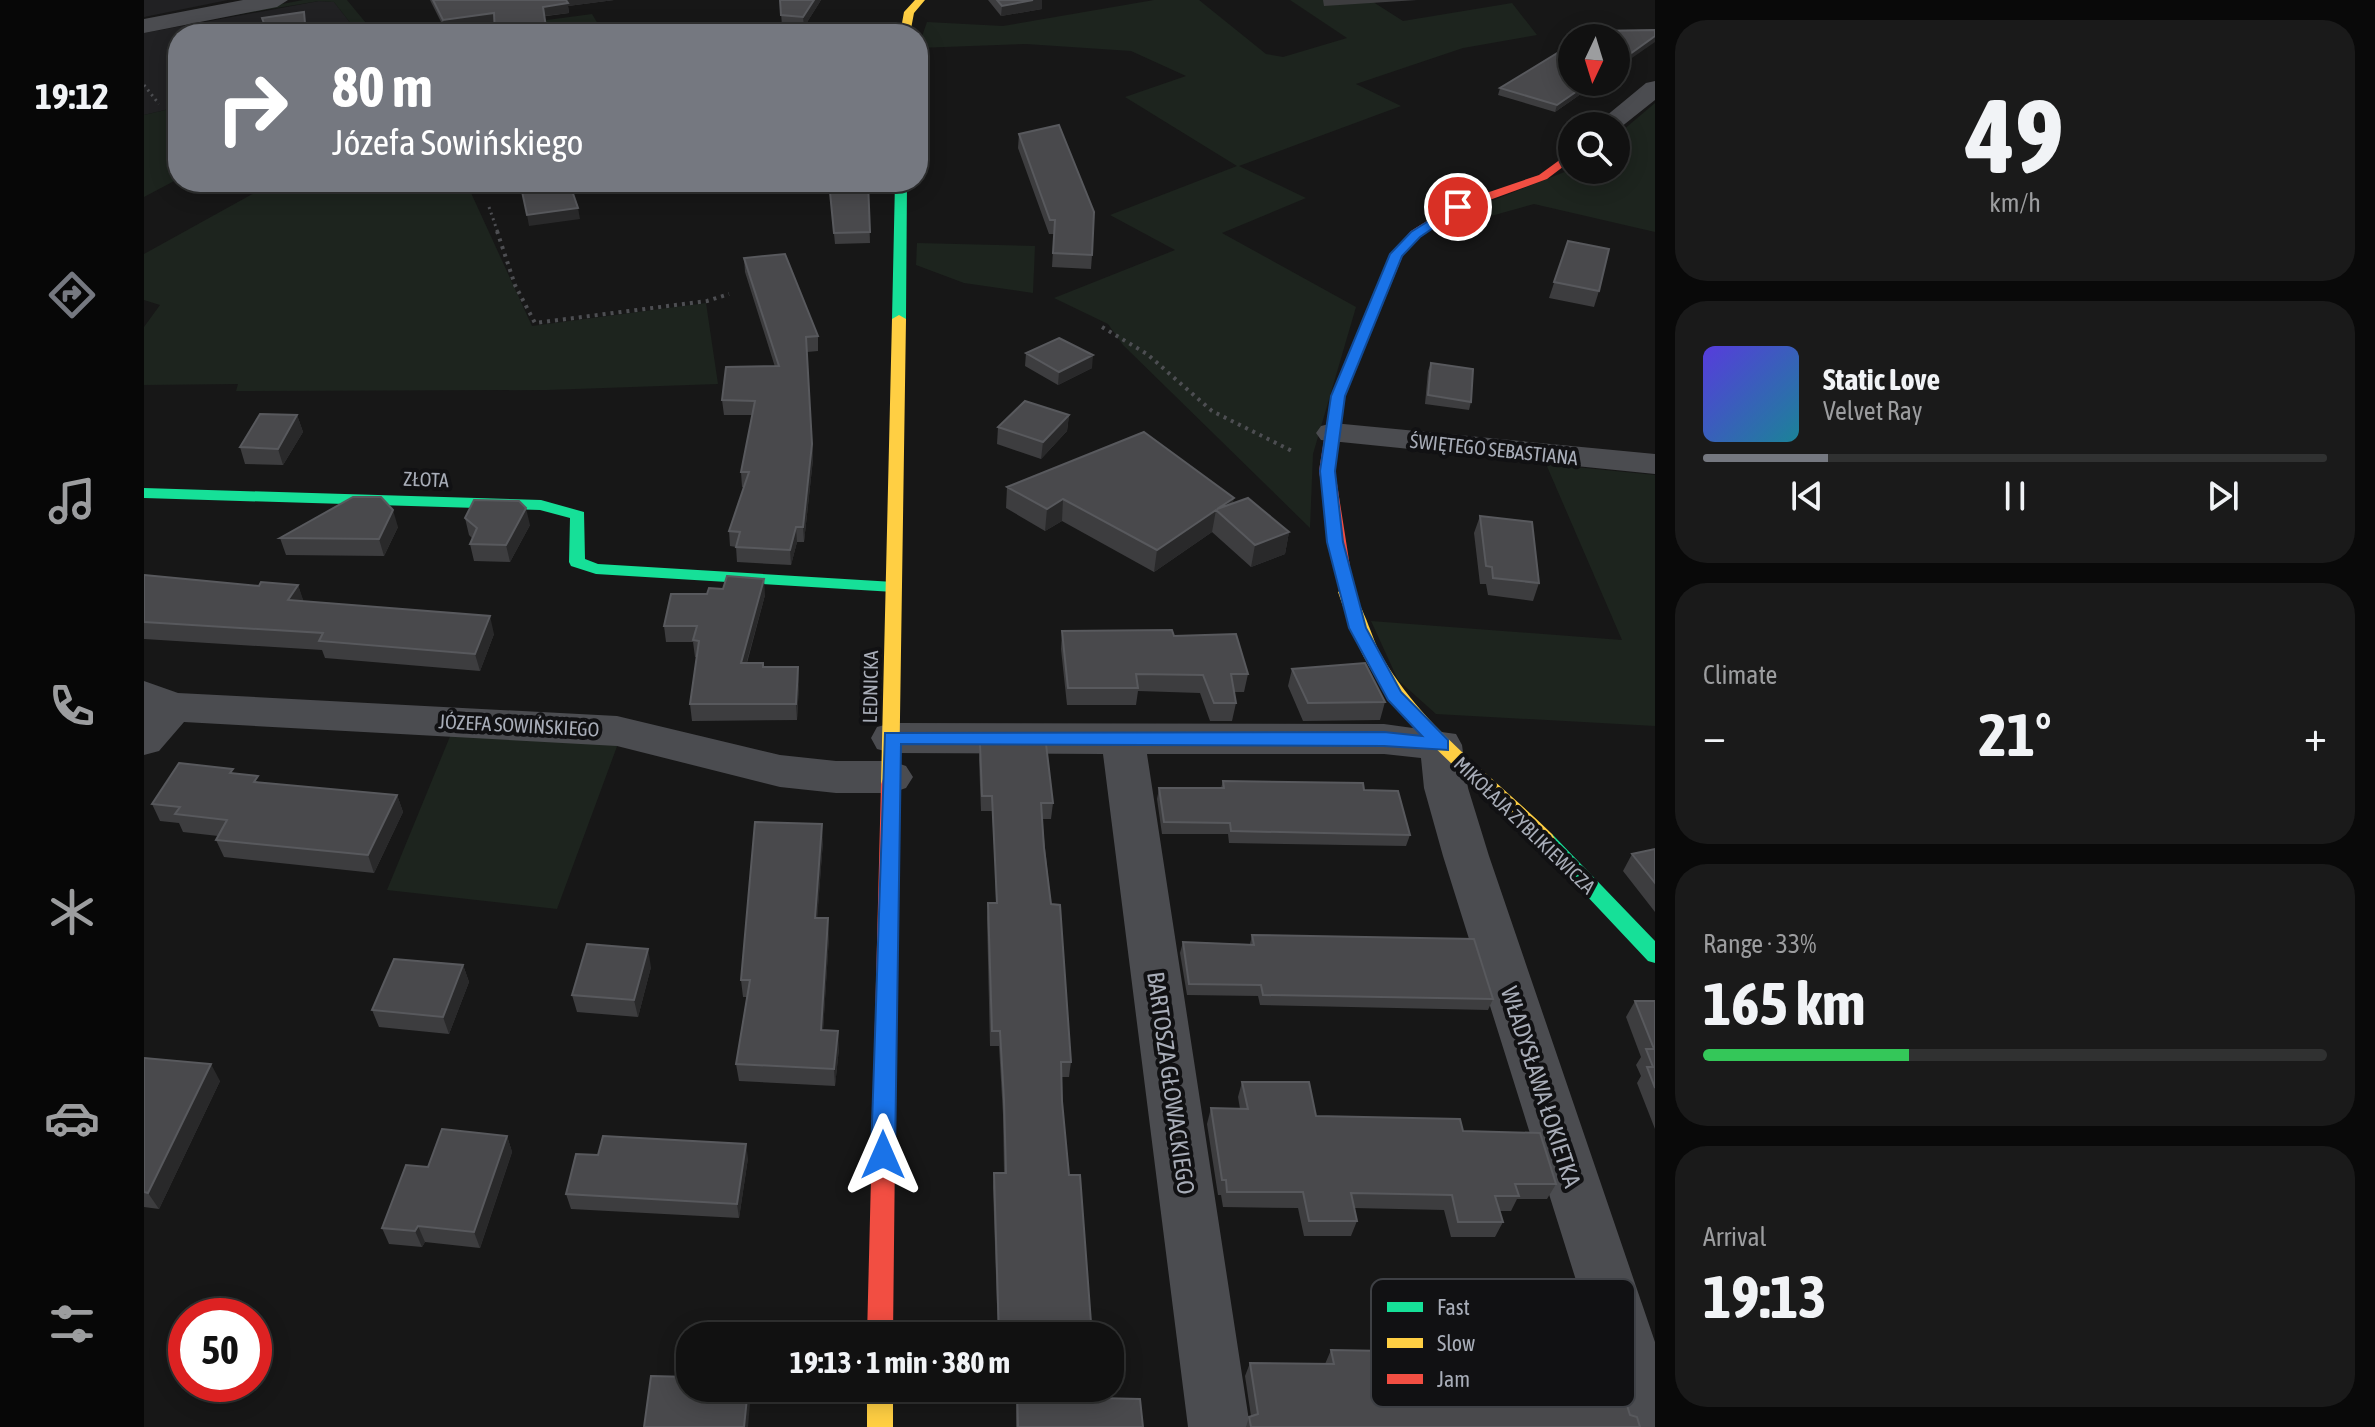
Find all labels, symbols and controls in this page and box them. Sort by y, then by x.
north arrow [1558,24,1630,96]
map controls [1558,24,1630,184]
text: 80 m [332,55,433,119]
icon: right [200,56,304,160]
text: 19:12 [35,75,109,117]
text: 49 [1966,76,2064,195]
button: search [1558,112,1630,184]
text: Józefa Sowińskiego [332,121,583,163]
pin [1424,173,1492,241]
icon: arrive [1436,185,1480,229]
text: km/h [1989,188,2041,218]
icon: directions [44,267,100,323]
text: Static Love [1823,362,1940,396]
text: Velvet Ray [1823,396,1923,426]
street label: ŚWIĘTEGO SEBASTIANA [1409,429,1579,470]
street label: ZŁOTA [403,467,449,491]
icon: music [44,473,100,529]
icon: previous [1785,474,1829,518]
icon: pause [1993,474,2037,518]
icon: next [2201,474,2245,518]
street label: LEDNICKA [858,650,882,724]
text: Climate [1703,660,1777,690]
icon: phone [44,678,100,734]
text: 21° [1979,700,2051,769]
street label: JÓZEFA SOWIŃSKIEGO [438,709,600,741]
text: − [1703,710,1726,760]
text: + [2304,710,2327,760]
street label: MIKOŁAJA ZYBLIKIEWICZA [1450,752,1600,898]
icon: climate [44,884,100,940]
text: Range · 33% [1703,929,1816,959]
text: 165 km [1703,969,1865,1038]
street label: BARTOSZA GŁOWACKIEGO [1142,970,1200,1196]
street label: WŁADYSŁAWA ŁOKIETKA [1496,983,1586,1191]
icon: car [44,1090,100,1146]
position arrow [841,1113,925,1197]
text: Arrival [1703,1222,1767,1252]
text: 19:13 [1703,1262,1826,1331]
legend [1371,1279,1635,1407]
text: Fast [1437,1294,1470,1320]
icon: filters [44,1296,100,1352]
speed limit sign: 50 [168,1298,272,1402]
text: Slow [1437,1330,1475,1356]
text: 19:13 · 1 min · 380 m [790,1345,1010,1379]
text: Jam [1437,1366,1470,1392]

